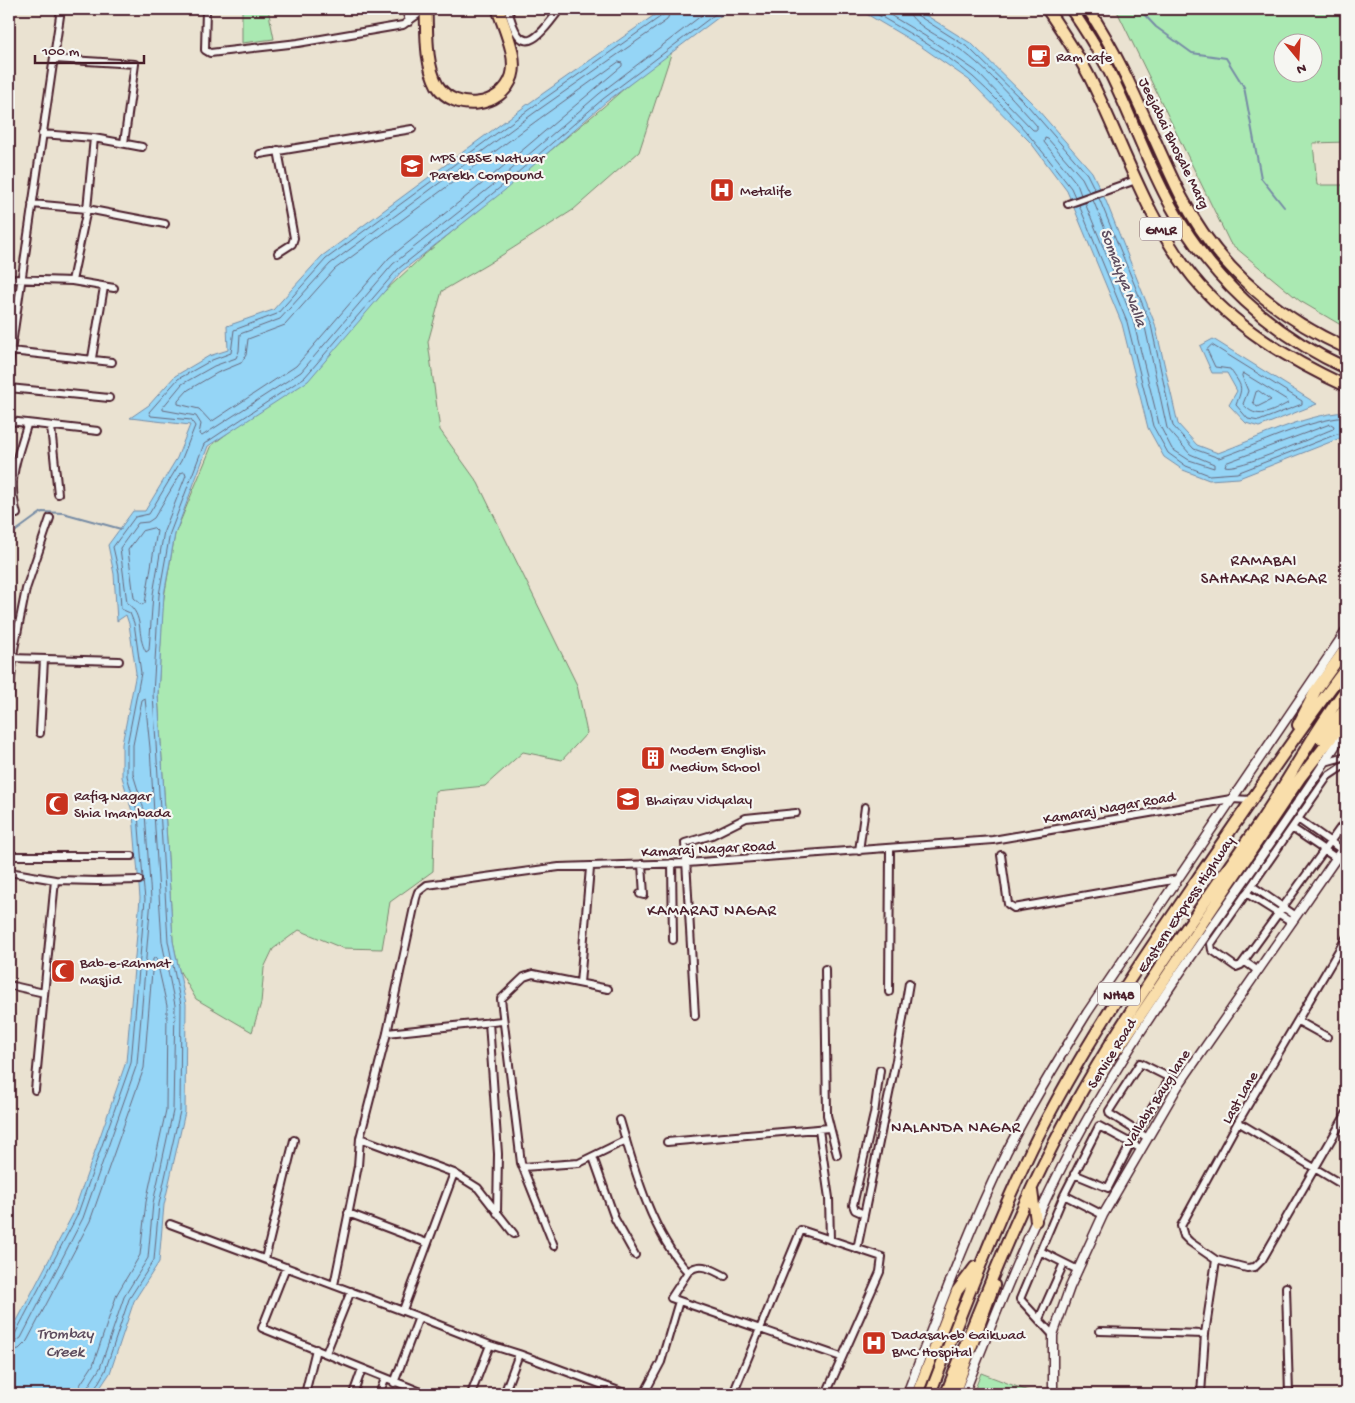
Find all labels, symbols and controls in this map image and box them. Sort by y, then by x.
scale bar [35,32,144,64]
north arrow [1272,32,1322,82]
text: 100 m [41,43,80,61]
cafe icon: Ram cafe [1026,43,1052,69]
place label: Ram cafe [1056,49,1112,67]
text: N [1294,58,1308,77]
street label: Jeejabai Bhosale Marg [1134,75,1213,212]
place label: MPS CBSE Natwar Parekh Compound [429,150,546,185]
school or university icon: MPS CBSE Natwar Parekh Compound [399,153,425,179]
hospital icon: Metalife [709,177,735,203]
place label: Metalife [740,183,792,201]
road number: GMLR [1140,218,1182,240]
water label: Somaiyya Nalla [1094,227,1149,331]
district label: RAMABAI SAHAKAR NAGAR [1201,553,1327,590]
place label: Modern English Medium School [670,742,766,777]
building icon: Modern English Medium School [640,745,666,771]
school or university icon: Bhairav Vidyalay [615,786,641,812]
place label: Rafiq Nagar Shia Imambada [74,788,171,823]
street label: Kamaraj Nagar Road [1042,788,1178,829]
mosque icon: Rafiq Nagar Shia Imambada [44,791,70,817]
place label: Bhairav Vidyalay [645,792,753,810]
street label: Eastern Express Highway [1134,833,1239,977]
street label: Kamaraj Nagar Road [641,837,777,862]
district label: KAMARAJ NAGAR [647,903,777,922]
place label: Bab-e-Rahmat Masjid [79,955,172,990]
mosque icon: Bab-e-Rahmat Masjid [50,958,76,984]
road number: NH48 [1098,982,1140,1006]
street label: Service Road [1084,1015,1142,1092]
street label: Vallabh Baug lane [1120,1046,1195,1152]
street label: Last Lane [1219,1068,1263,1127]
district label: NALANDA NAGAR [891,1120,1021,1139]
water label: Trombay Creek [37,1326,94,1363]
place label: Dadasaheb Gaikwad BMC Hospital [891,1327,1026,1362]
hospital icon: Dadasaheb Gaikwad BMC Hospital [861,1330,887,1356]

